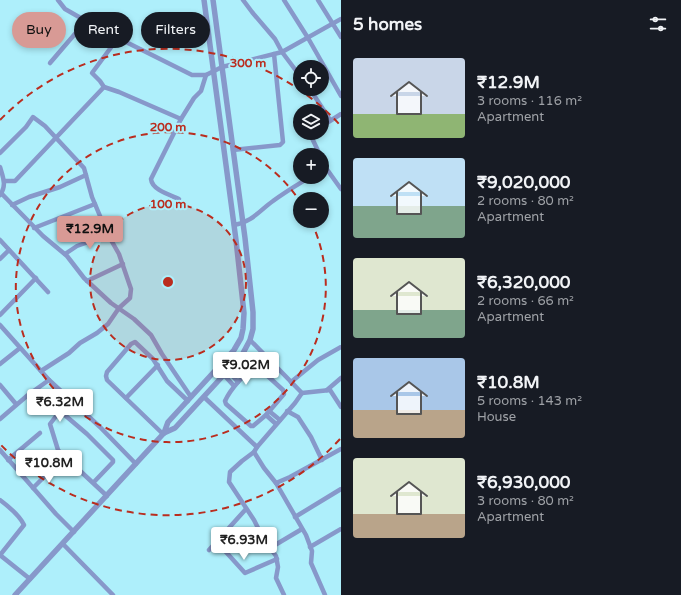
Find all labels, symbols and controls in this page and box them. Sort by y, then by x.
chip: Buy [12,12,66,48]
chip: Rent [74,12,133,48]
chip: Filters [141,12,210,48]
icon: filters [647,13,669,35]
text: 5 homes [353,14,422,35]
text: 300 m [230,56,266,70]
map controls [293,60,329,228]
button: locate [293,60,329,96]
text: ₹12.9M [477,72,540,93]
icon: home [385,74,433,122]
text: 3 rooms · 116 m² [477,93,582,109]
button: layers [293,104,329,140]
text: Apartment [477,109,544,125]
text: 200 m [150,120,186,134]
button: + [293,148,329,184]
text: ₹9,020,000 [477,172,571,193]
icon: home [385,174,433,222]
button: − [293,192,329,228]
text: 2 rooms · 80 m² [477,193,574,209]
text: 100 m [150,197,186,211]
text: Apartment [477,209,544,225]
pin: ₹12.9M [57,216,123,250]
text: ₹12.9M [66,221,114,237]
text: ₹6,320,000 [477,272,571,293]
icon: home [385,274,433,322]
centre of rings [161,275,175,289]
text: 2 rooms · 66 m² [477,293,574,309]
text: Apartment [477,309,544,325]
pin: ₹9.02M [213,352,279,386]
text: ₹9.02M [222,357,270,373]
text: ₹10.8M [477,372,540,393]
icon: home [385,374,433,422]
pin: ₹6.32M [27,389,93,423]
text: 5 rooms · 143 m² [477,393,582,409]
text: ₹6.32M [36,394,84,410]
text: House [477,409,516,425]
pin: ₹10.8M [16,450,82,484]
text: ₹10.8M [25,455,73,471]
text: ₹6,930,000 [477,472,571,493]
icon: home [385,474,433,522]
text: 3 rooms · 80 m² [477,493,574,509]
text: Apartment [477,509,544,525]
pin: ₹6.93M [211,527,277,561]
text: ₹6.93M [220,532,268,548]

